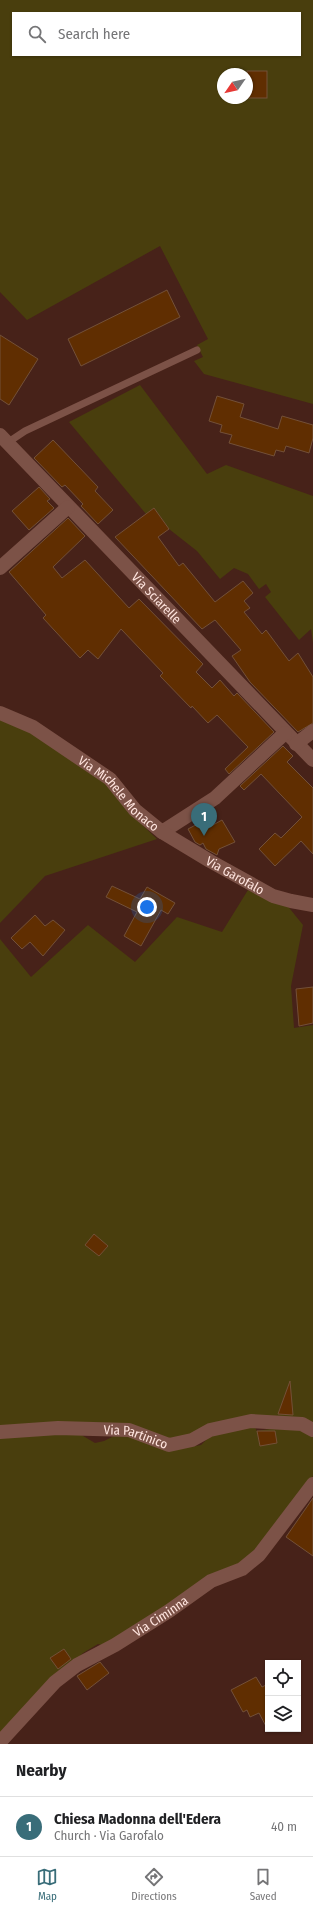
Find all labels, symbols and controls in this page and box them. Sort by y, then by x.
search box [12,12,301,56]
icon: search [26,23,48,45]
text: Search here [58,25,130,43]
north arrow [217,68,253,104]
street label: Via Sciarelle [128,570,184,627]
street label: Via Michele Monaco [75,753,162,835]
pin: 1 [191,803,217,836]
street label: Via Garofalo [203,853,267,898]
your location [137,897,157,917]
street label: Via Partinico [103,1422,170,1452]
street label: Via Ciminna [130,1593,191,1640]
map controls [265,1660,301,1732]
button: locate [265,1660,301,1696]
button: layers [265,1696,301,1732]
text: Nearby [16,1760,67,1781]
text: Chiesa Madonna dell'Edera [54,1810,221,1828]
text: 1 [26,1819,32,1834]
text: 40 m [271,1819,297,1834]
text: Church · Via Garofalo [54,1828,164,1843]
tab: Map [36,1866,58,1903]
tab: Directions [131,1866,177,1903]
tab: Saved [250,1866,277,1903]

